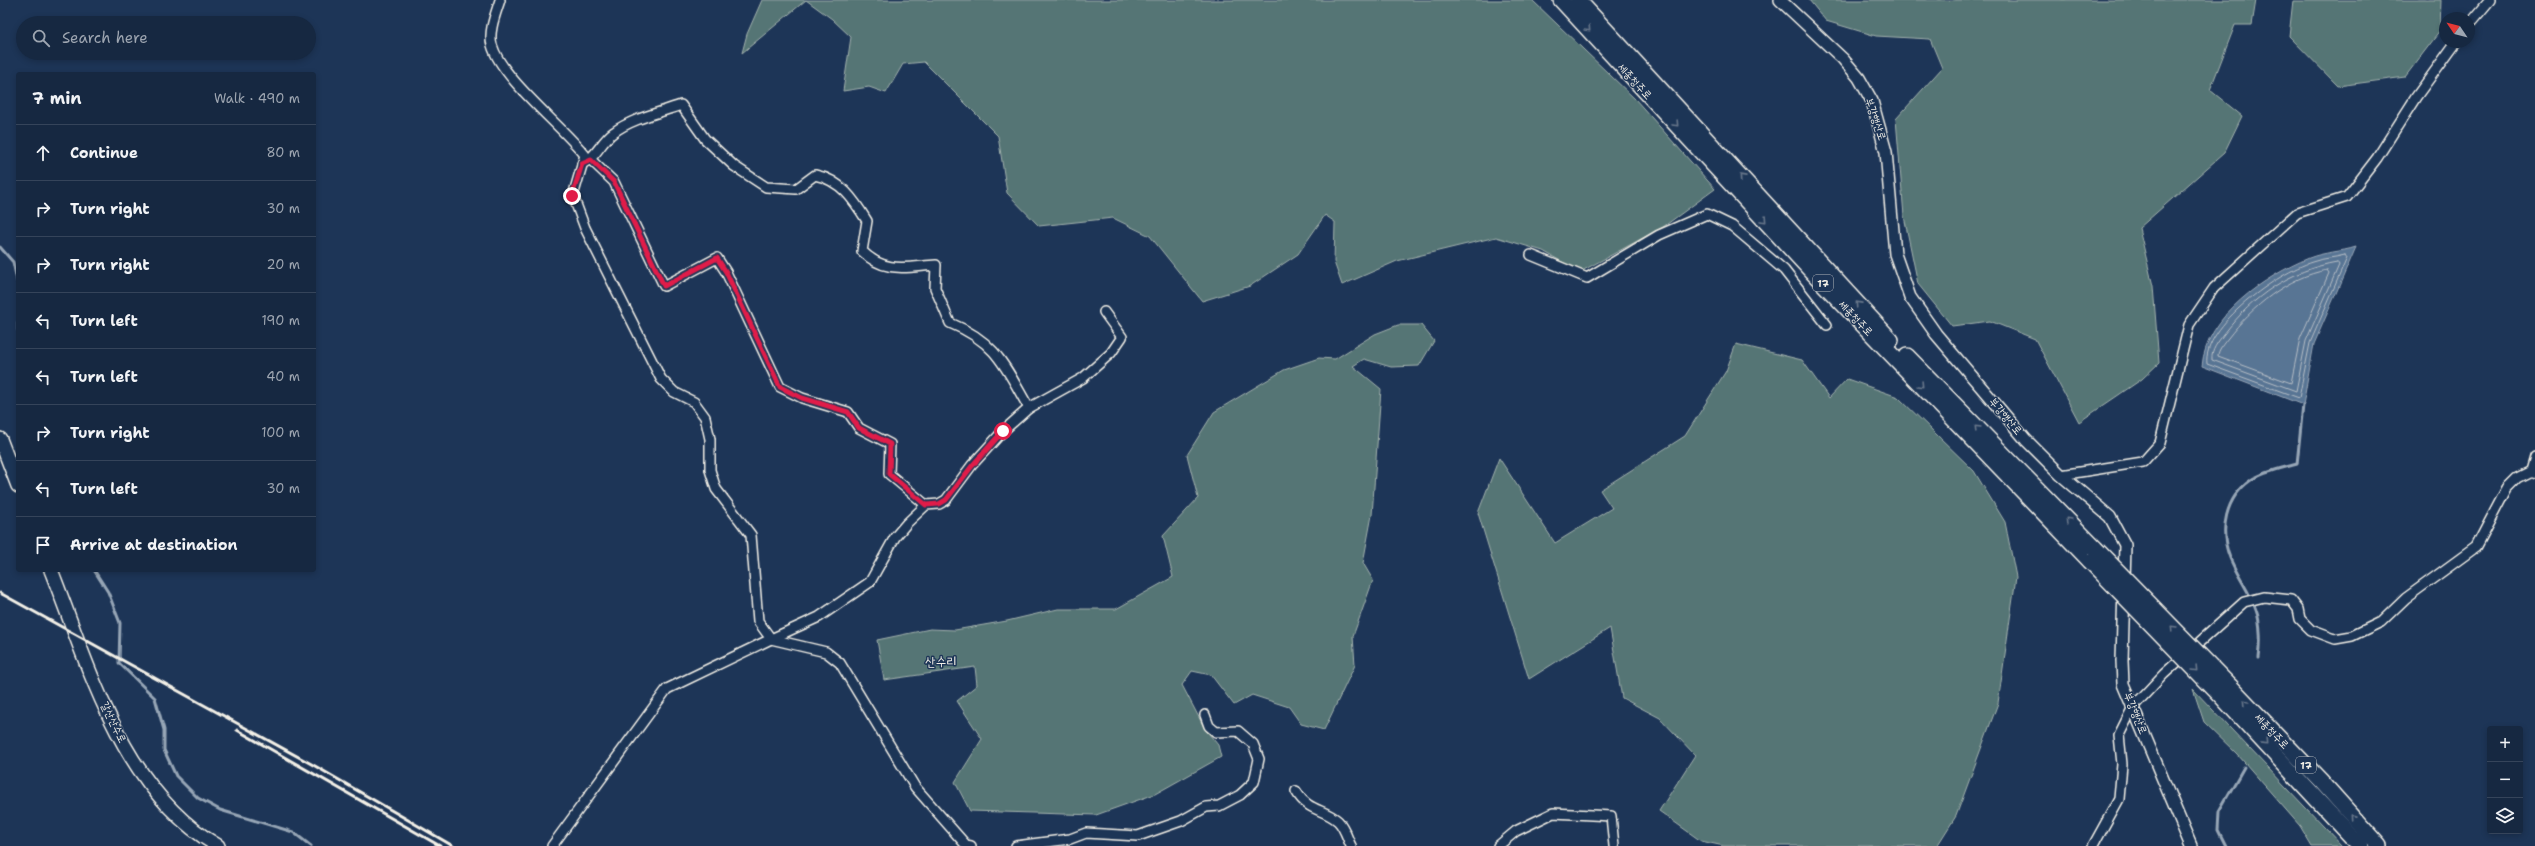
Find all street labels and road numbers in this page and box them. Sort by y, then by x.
street label: 세종청주로 [1614,60,1655,103]
street label: 부강행산로 [1861,96,1890,143]
road number: 17 [1813,275,1833,291]
street label: 세종청주로 [1835,297,1877,340]
street label: 부강행산로 [1986,395,2026,438]
street label: 부강행산로 [2120,690,2151,737]
street label: 갈산산수로 [97,699,130,746]
street label: 세종청주로 [2251,710,2293,753]
road number: 17 [2296,757,2316,773]

